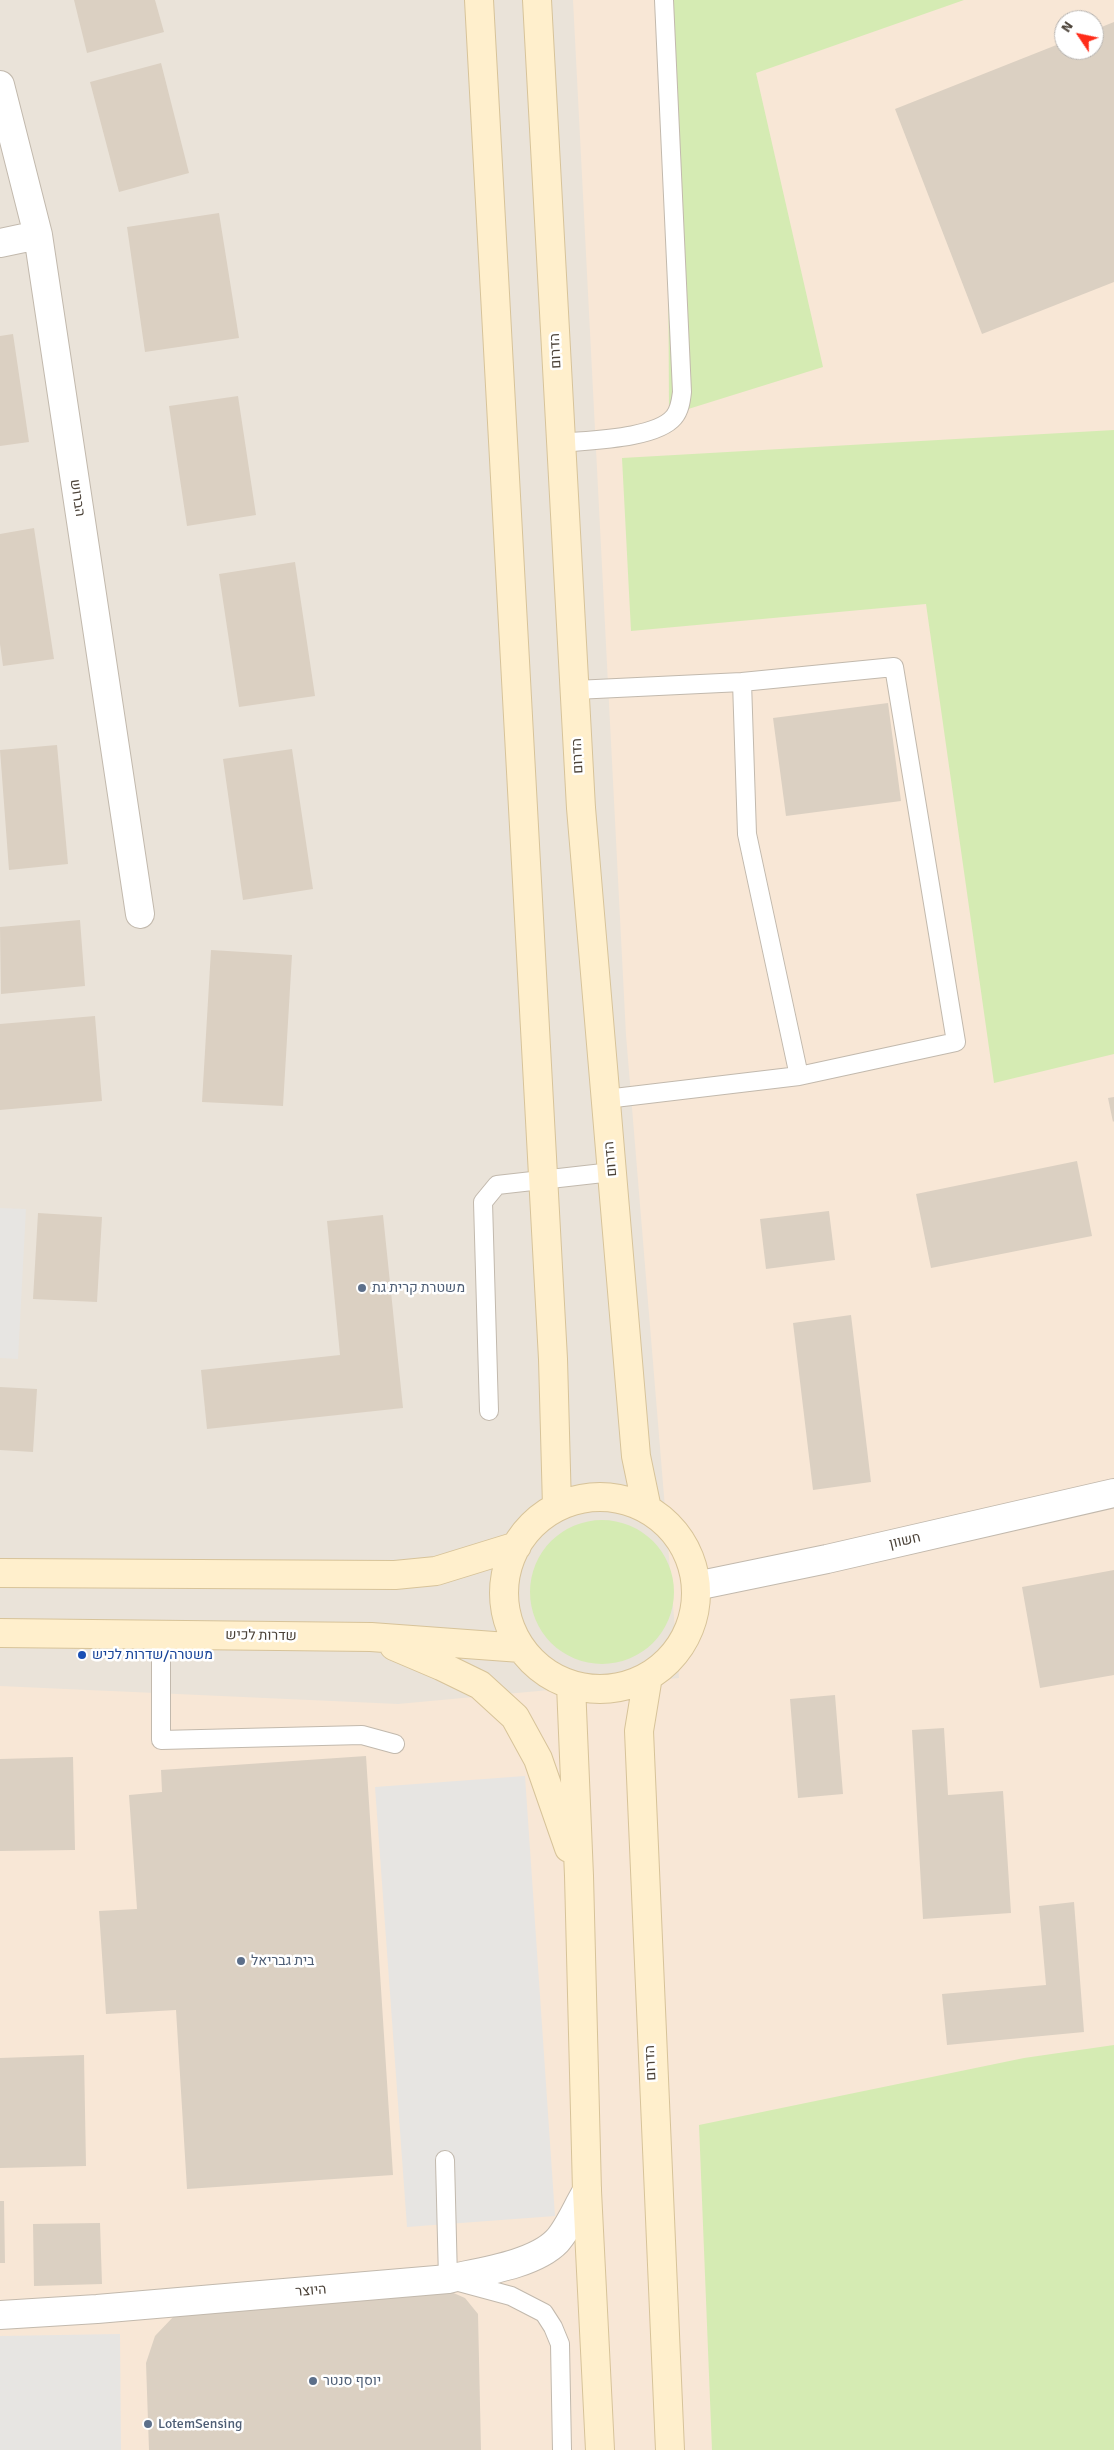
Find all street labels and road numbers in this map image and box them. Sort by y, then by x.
street label: הדרום [547,333,565,369]
street label: הברוש [66,478,88,518]
street label: הדרום [569,738,587,774]
street label: הדרום [601,1141,621,1177]
street label: חשוון [888,1529,922,1553]
street label: שדרות לכיש [225,1627,297,1645]
street label: הדרום [642,2045,660,2081]
street label: היוצר [295,2281,327,2301]

